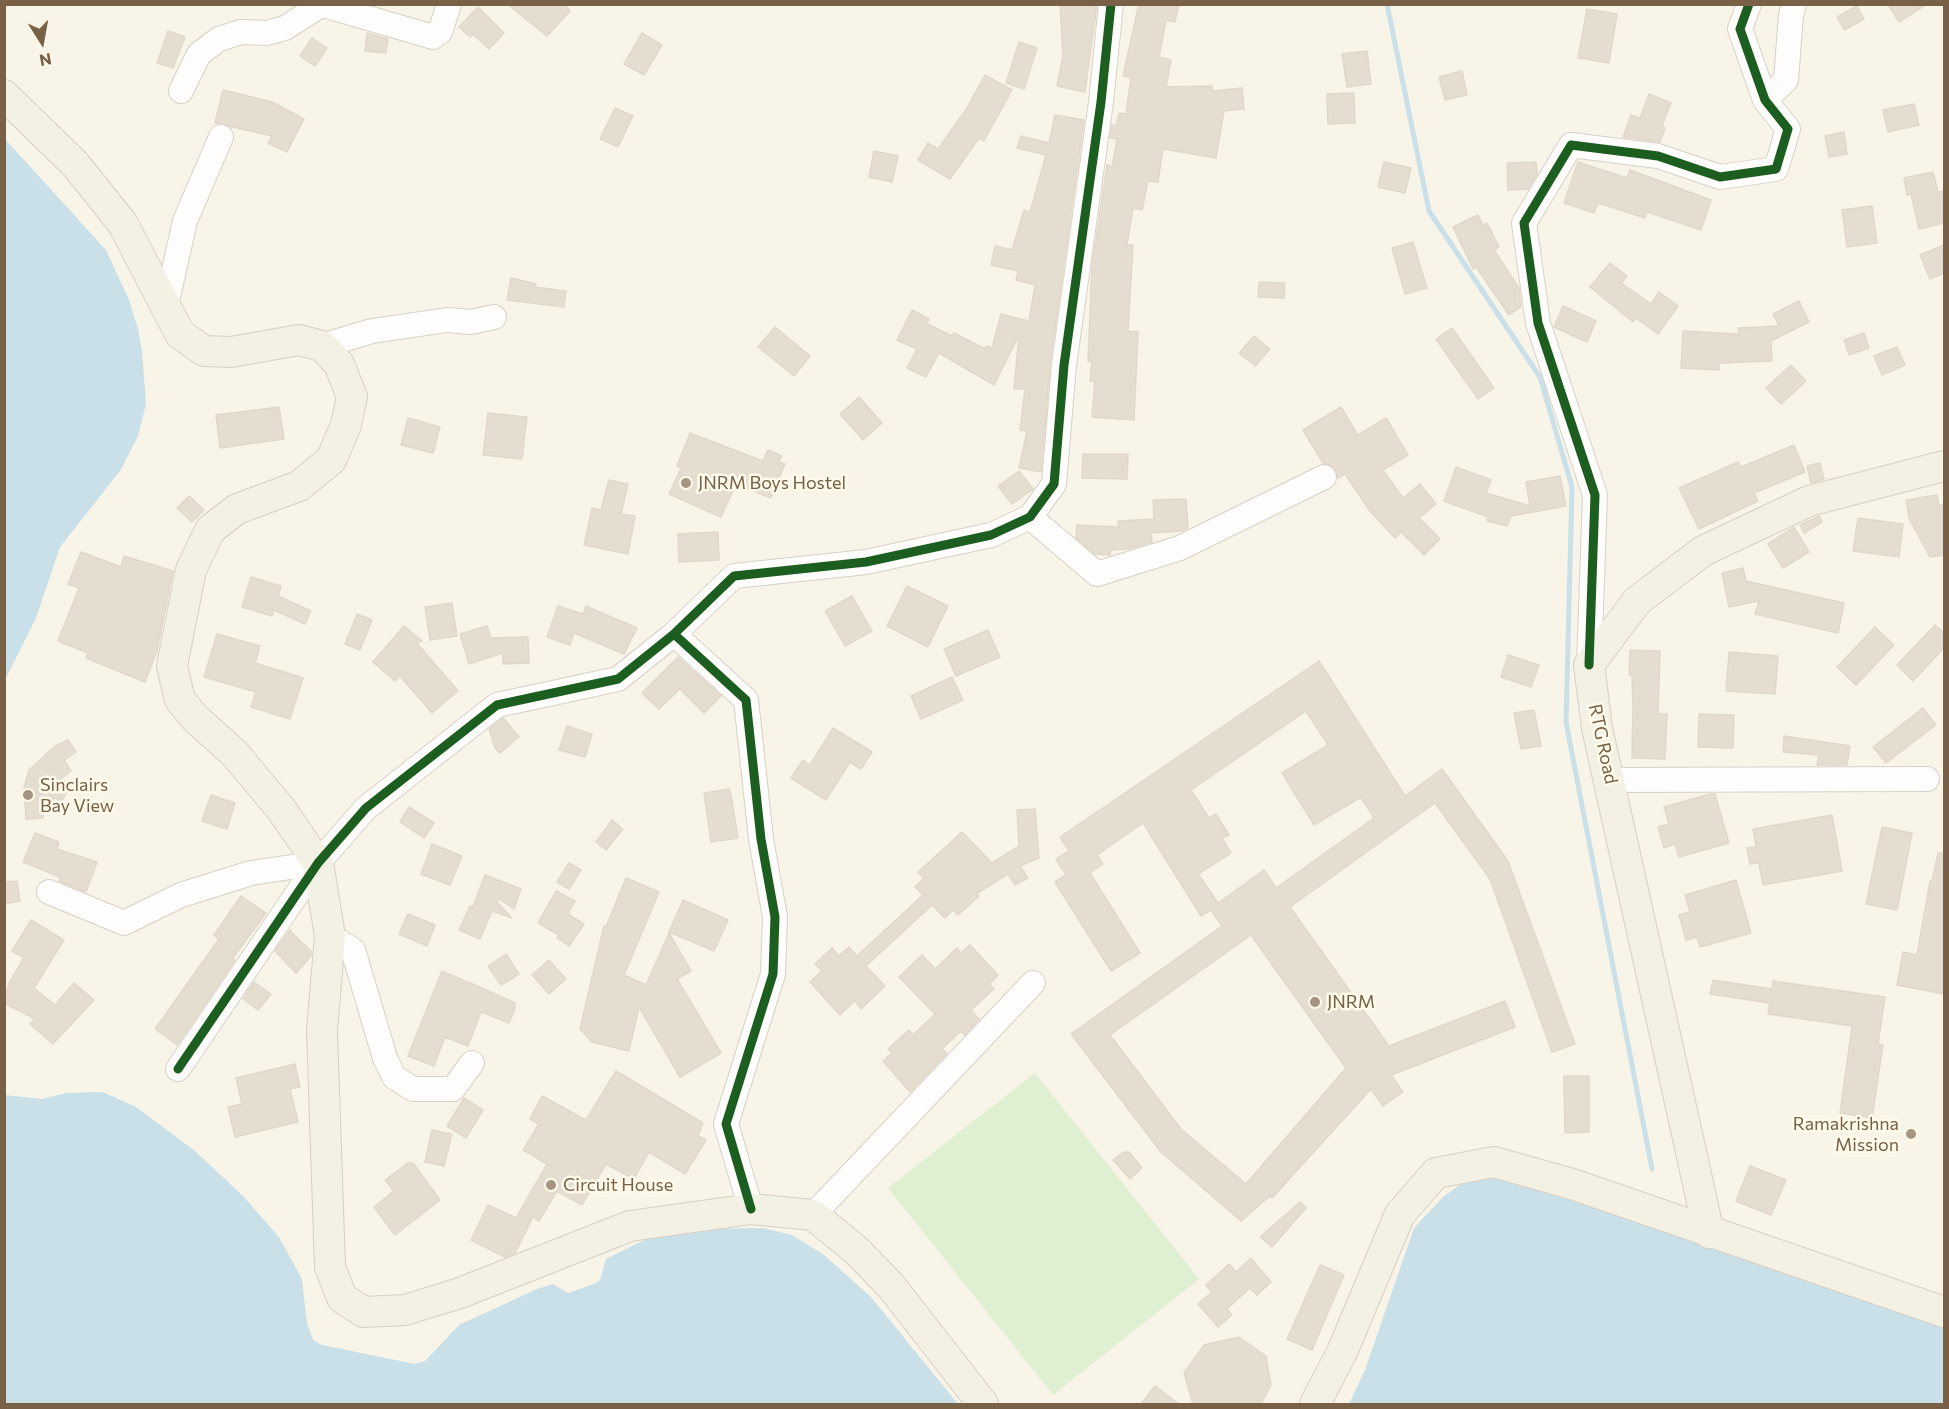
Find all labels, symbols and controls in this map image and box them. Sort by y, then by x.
north arrow [12,12,72,72]
text: N [38,50,53,71]
place label: JNRM Boys Hostel [698,472,846,494]
marker: JNRM Boys Hostel [679,476,693,490]
street label: RTG Road [1584,702,1622,786]
place label: Sinclairs Bay View [40,774,114,816]
marker: Sinclairs Bay View [21,788,35,802]
place label: JNRM [1327,991,1375,1013]
marker: JNRM [1308,995,1322,1009]
place label: Ramakrishna Mission [1793,1113,1899,1156]
marker: Ramakrishna Mission [1904,1127,1918,1141]
place label: Circuit House [563,1174,673,1196]
marker: Circuit House [544,1178,558,1192]

